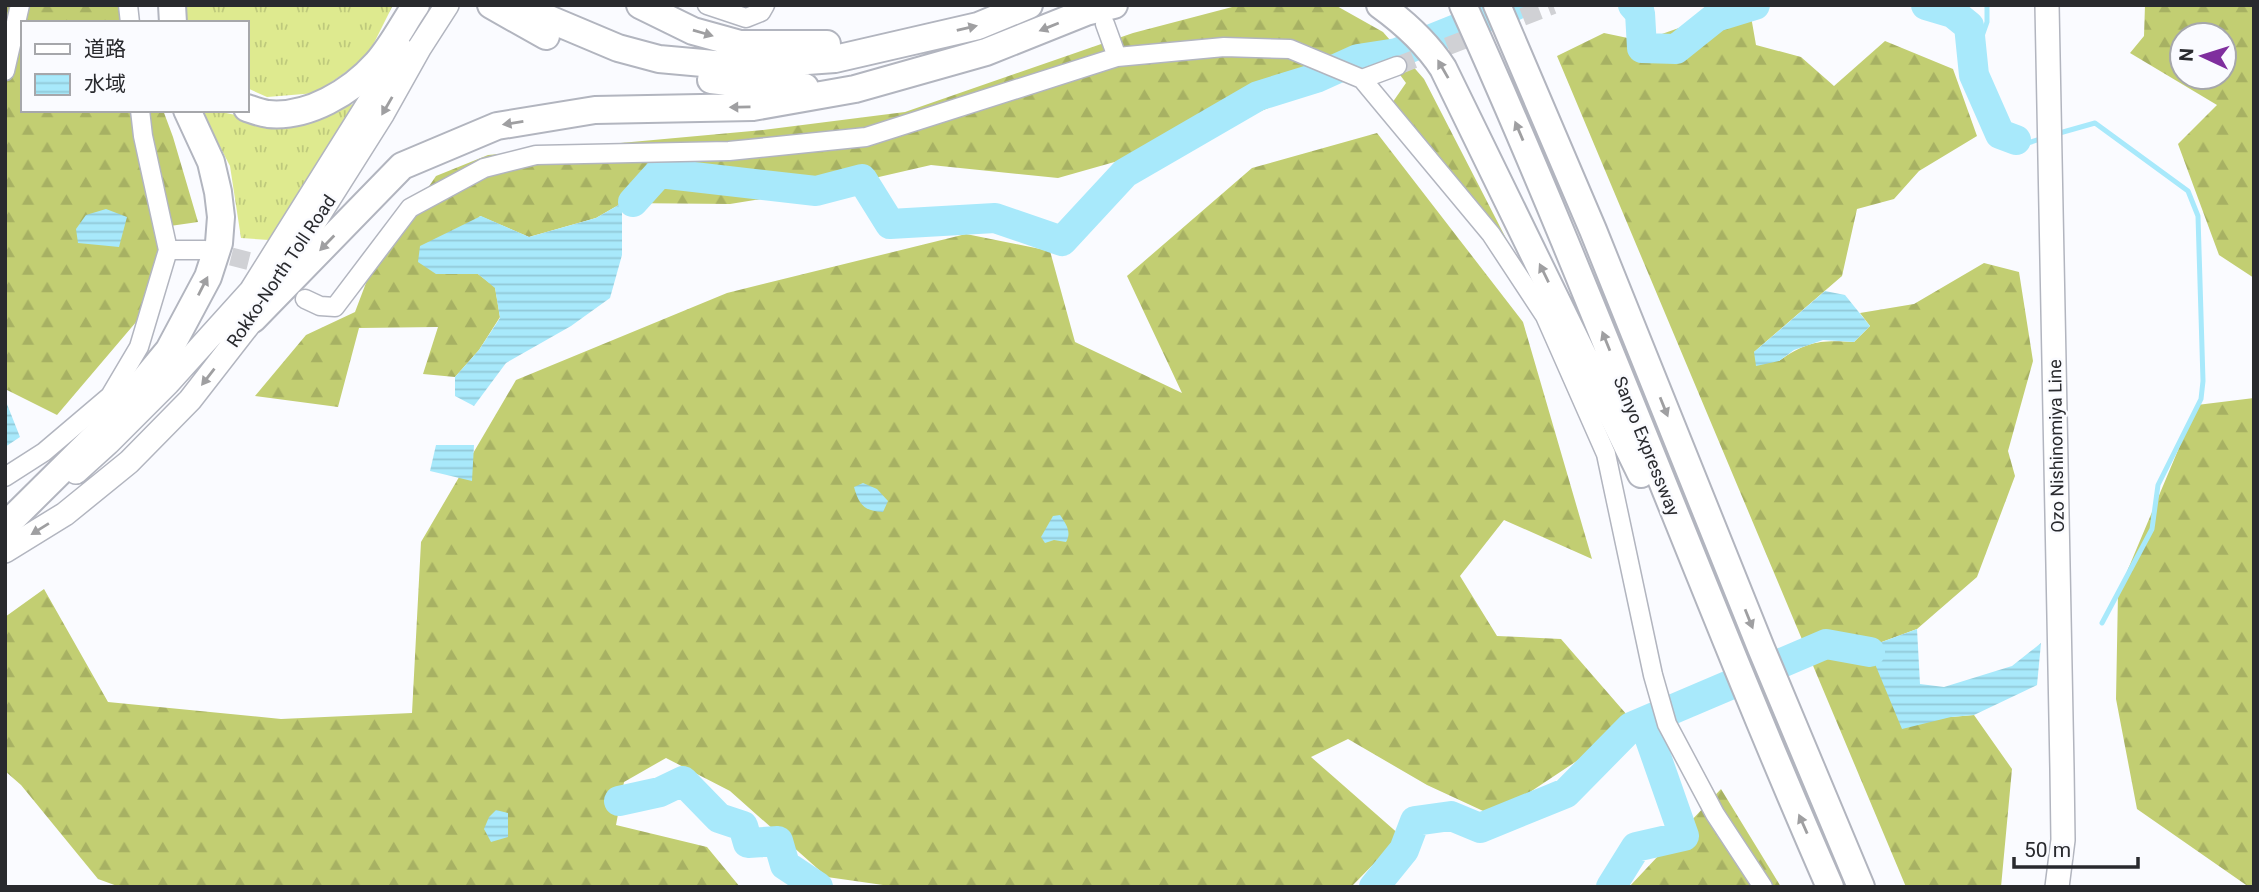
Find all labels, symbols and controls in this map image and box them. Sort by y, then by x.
legend [21,21,248,112]
one-way arrow [1038,21,1059,32]
north arrow [2168,21,2238,91]
one-way arrow [956,23,978,34]
one-way arrow [692,29,713,39]
text: 道路 [84,37,126,61]
text: N [2175,47,2198,62]
one-way arrow [1437,59,1449,78]
text: 水域 [84,72,126,96]
one-way arrow [381,96,393,116]
one-way arrow [729,102,751,113]
one-way arrow [502,118,524,129]
one-way arrow [1513,121,1525,141]
street label: Rokko-North Toll Road [222,191,340,351]
one-way arrow [319,234,335,251]
one-way arrow [1538,263,1549,283]
one-way arrow [198,276,209,296]
one-way arrow [1600,331,1611,352]
street label: Ozo Nishinomiya Line [2044,359,2068,533]
one-way arrow [200,368,215,386]
street label: Sanyo Expressway [1609,373,1685,519]
one-way arrow [1659,397,1670,418]
one-way arrow [31,523,50,536]
one-way arrow [1743,608,1754,629]
one-way arrow [1797,814,1809,834]
scale bar [2014,826,2138,870]
text: 50 m [2024,838,2071,862]

